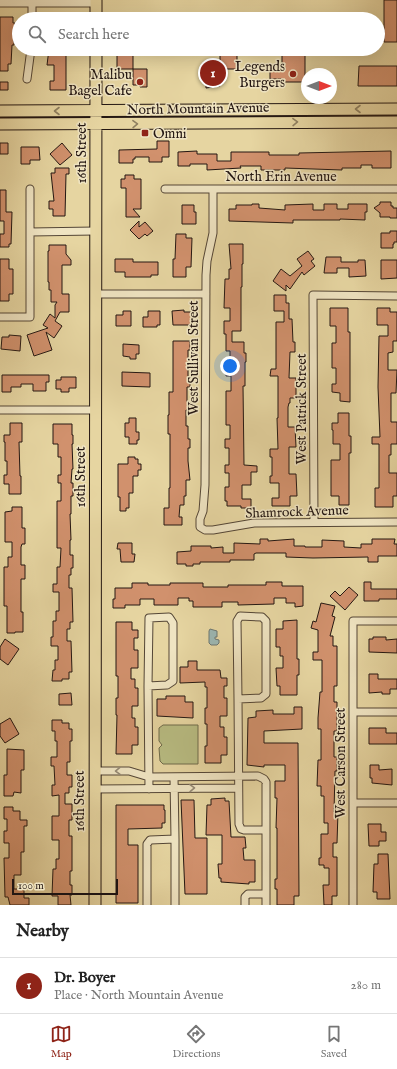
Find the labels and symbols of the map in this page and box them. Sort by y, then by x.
pin: 1 [200,58,226,88]
place label: Legends Burgers [235,58,285,92]
place label: Malibu Bagel Cafe [68,66,133,100]
north arrow [301,68,337,104]
marker: Legends Burgers [288,69,298,79]
marker: Malibu Bagel Cafe [135,77,145,87]
street label: North Mountain Avenue [126,99,270,119]
one-way arrow [355,105,361,113]
one-way arrow [54,107,60,115]
one-way arrow [292,118,298,126]
one-way arrow [132,120,138,128]
street label: 16th Street [73,122,91,184]
place label: Omni [153,125,187,143]
marker: Omni [140,128,150,138]
street label: North Erin Avenue [225,168,337,186]
street label: West Sullivan Street [185,300,203,416]
street label: West Patrick Street [293,353,311,464]
your location [220,356,240,376]
street label: 16th Street [72,446,90,508]
street label: Shamrock Avenue [245,501,350,523]
street label: West Carson Street [332,707,350,818]
one-way arrow [115,767,121,775]
street label: 16th Street [71,770,89,832]
one-way arrow [189,784,195,792]
scale bar [12,877,118,896]

